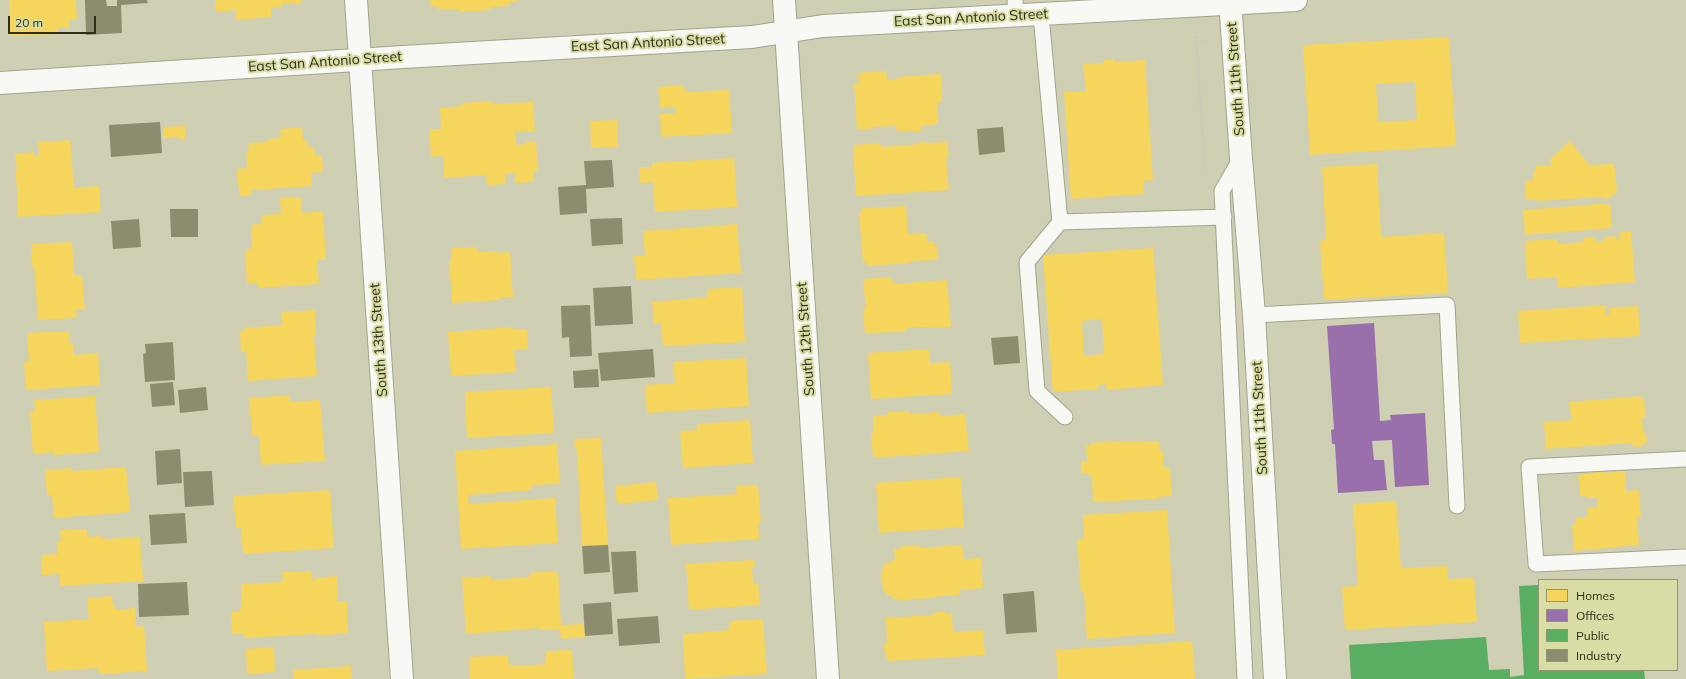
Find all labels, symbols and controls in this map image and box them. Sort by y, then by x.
street label: East San Antonio Street [894,6,1048,30]
scale bar [10,8,98,34]
text: 20 m [15,15,43,30]
street label: South 11th Street [1224,22,1248,136]
street label: East San Antonio Street [571,31,725,55]
street label: East San Antonio Street [248,48,402,76]
street label: South 12th Street [794,282,818,396]
street label: South 13th Street [367,283,391,397]
street label: South 11th Street [1249,361,1271,475]
legend [1538,579,1678,671]
text: Homes [1576,588,1615,603]
text: Offices [1576,608,1614,623]
text: Public [1576,628,1610,643]
text: Industry [1576,648,1621,663]

